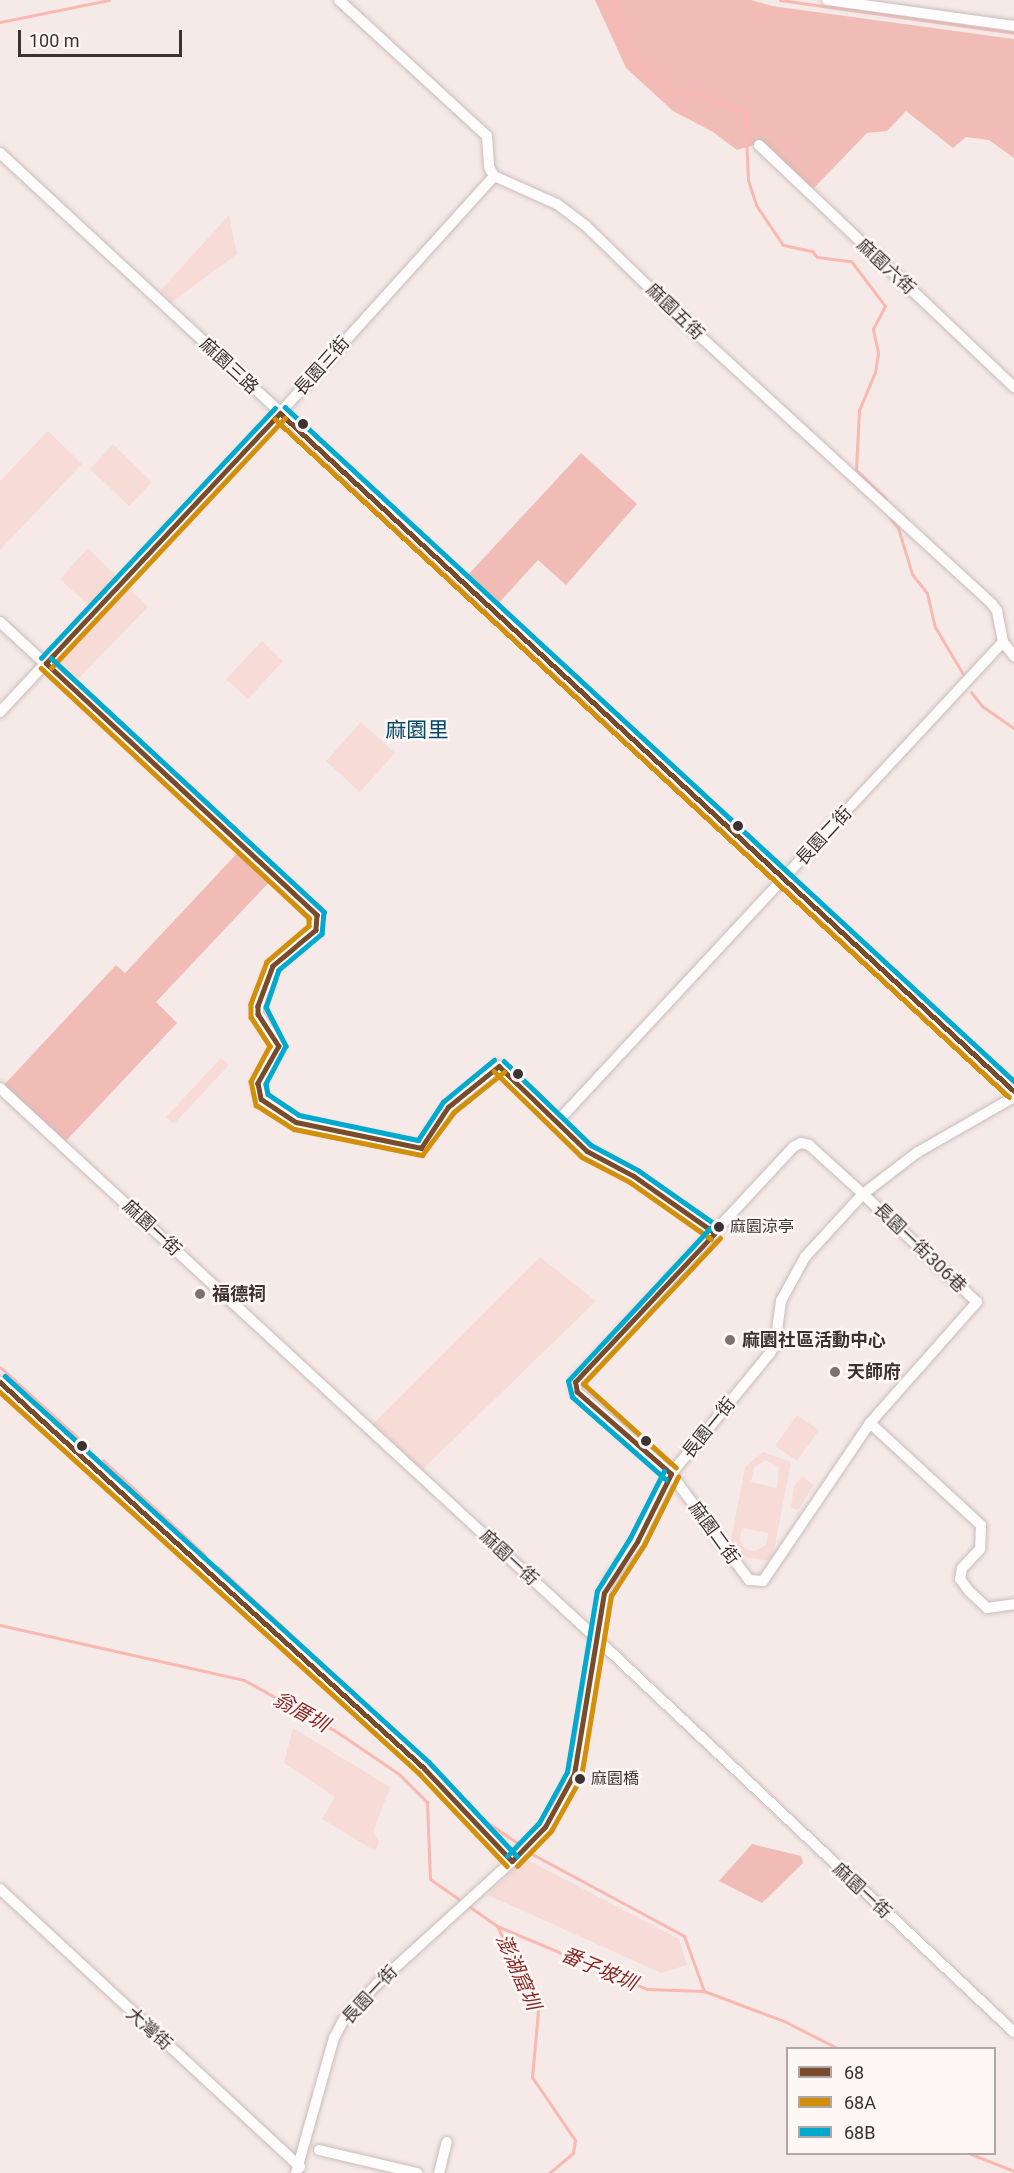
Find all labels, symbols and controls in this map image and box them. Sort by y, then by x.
scale bar [21,18,184,56]
text: 100 m [29,30,80,51]
street label: 麻園六街 [852,235,920,299]
street label: 麻園五街 [642,279,708,345]
street label: 長園三街 [290,332,354,400]
street label: 麻園三路 [195,334,263,398]
unlabelled marker [297,418,309,430]
district label: 麻園里 [386,717,448,743]
street label: 長園二街 [792,802,856,870]
unlabelled marker [732,820,744,832]
unlabelled marker [512,1068,524,1080]
street label: 麻園一街 [118,1196,186,1260]
street label: 長園一街306巷 [869,1198,971,1298]
place label: 麻園涼亭 [730,1217,794,1237]
marker: 麻園涼亭 [713,1221,725,1233]
place label: 福德祠 [212,1283,266,1305]
marker: 福德祠 [193,1287,207,1301]
place label: 麻園社區活動中心 [742,1329,886,1351]
marker: 麻園社區活動中心 [723,1333,737,1347]
place label: 天師府 [847,1361,901,1383]
marker: 天師府 [828,1365,842,1379]
street label: 長園一街 [678,1393,740,1463]
unlabelled marker [640,1435,652,1447]
unlabelled marker [76,1440,88,1452]
street label: 麻園二街 [684,1498,744,1568]
street label: 麻園一街 [475,1526,543,1590]
water label: 翁厝圳 [269,1687,333,1737]
place label: 麻園橋 [591,1769,639,1789]
marker: 麻園橋 [574,1773,586,1785]
street label: 麻園一街 [828,1859,896,1923]
water label: 澎湖窟圳 [491,1931,545,2013]
water label: 番子坡圳 [557,1942,641,1996]
street label: 長園一街 [338,1961,402,2029]
street label: 大灣街 [122,2003,176,2055]
legend [786,2047,996,2155]
text: 68 [844,2062,864,2083]
text: 68A [844,2092,876,2113]
text: 68B [844,2122,875,2143]

